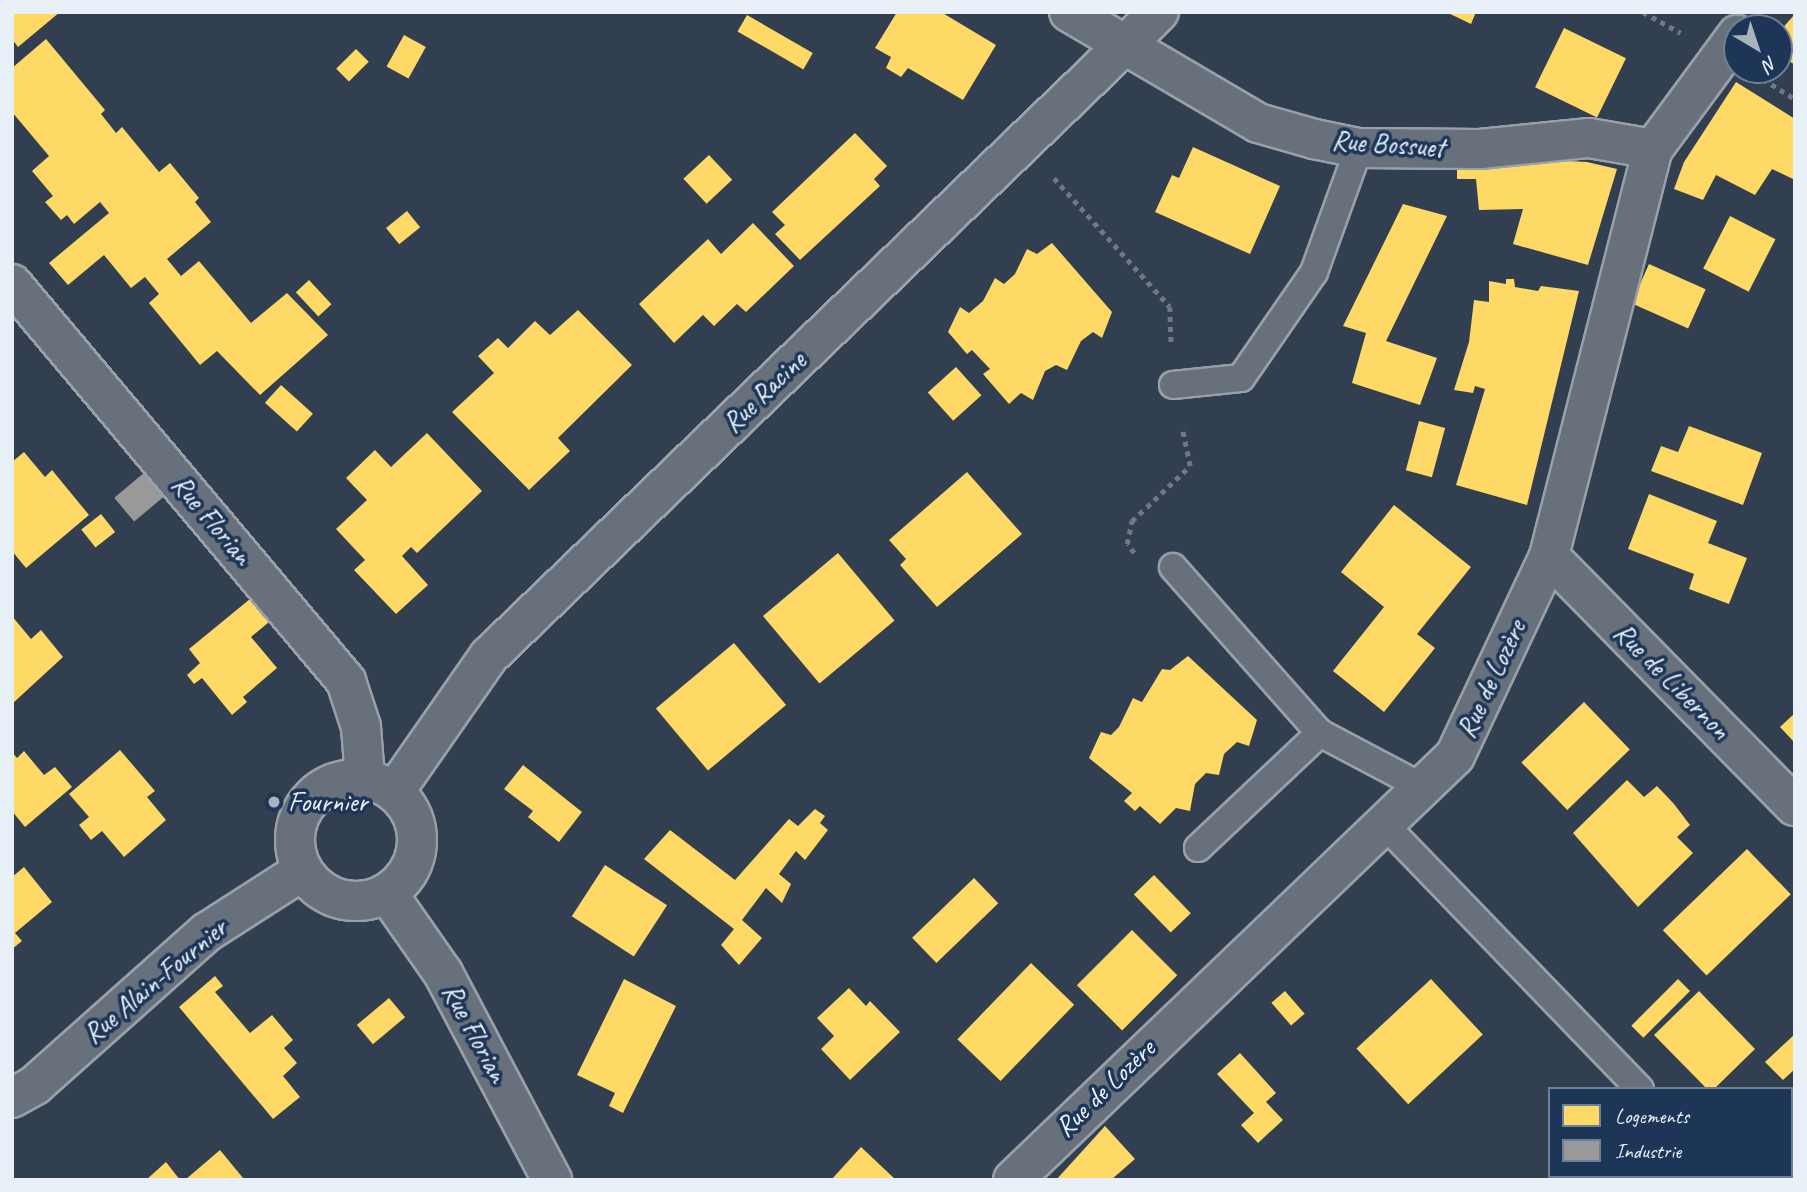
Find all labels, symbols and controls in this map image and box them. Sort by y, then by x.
north arrow [1723,14,1793,84]
text: N [1758,51,1782,77]
street label: Rue Bossuet [1331,123,1445,165]
street label: Rue Racine [715,344,813,440]
street label: Rue Florian [165,468,259,572]
street label: Rue de Lozère [1449,615,1533,743]
street label: Rue de Libernon [1607,616,1737,746]
place label: Fournier [288,785,367,819]
marker: Fournier [266,794,282,810]
street label: Rue Alain-Fournier [76,911,234,1051]
street label: Rue Florian [435,978,515,1088]
street label: Rue de Lozère [1048,1032,1162,1144]
legend [1548,1087,1793,1178]
text: Logements [1615,1103,1689,1129]
text: Industrie [1615,1138,1681,1164]

